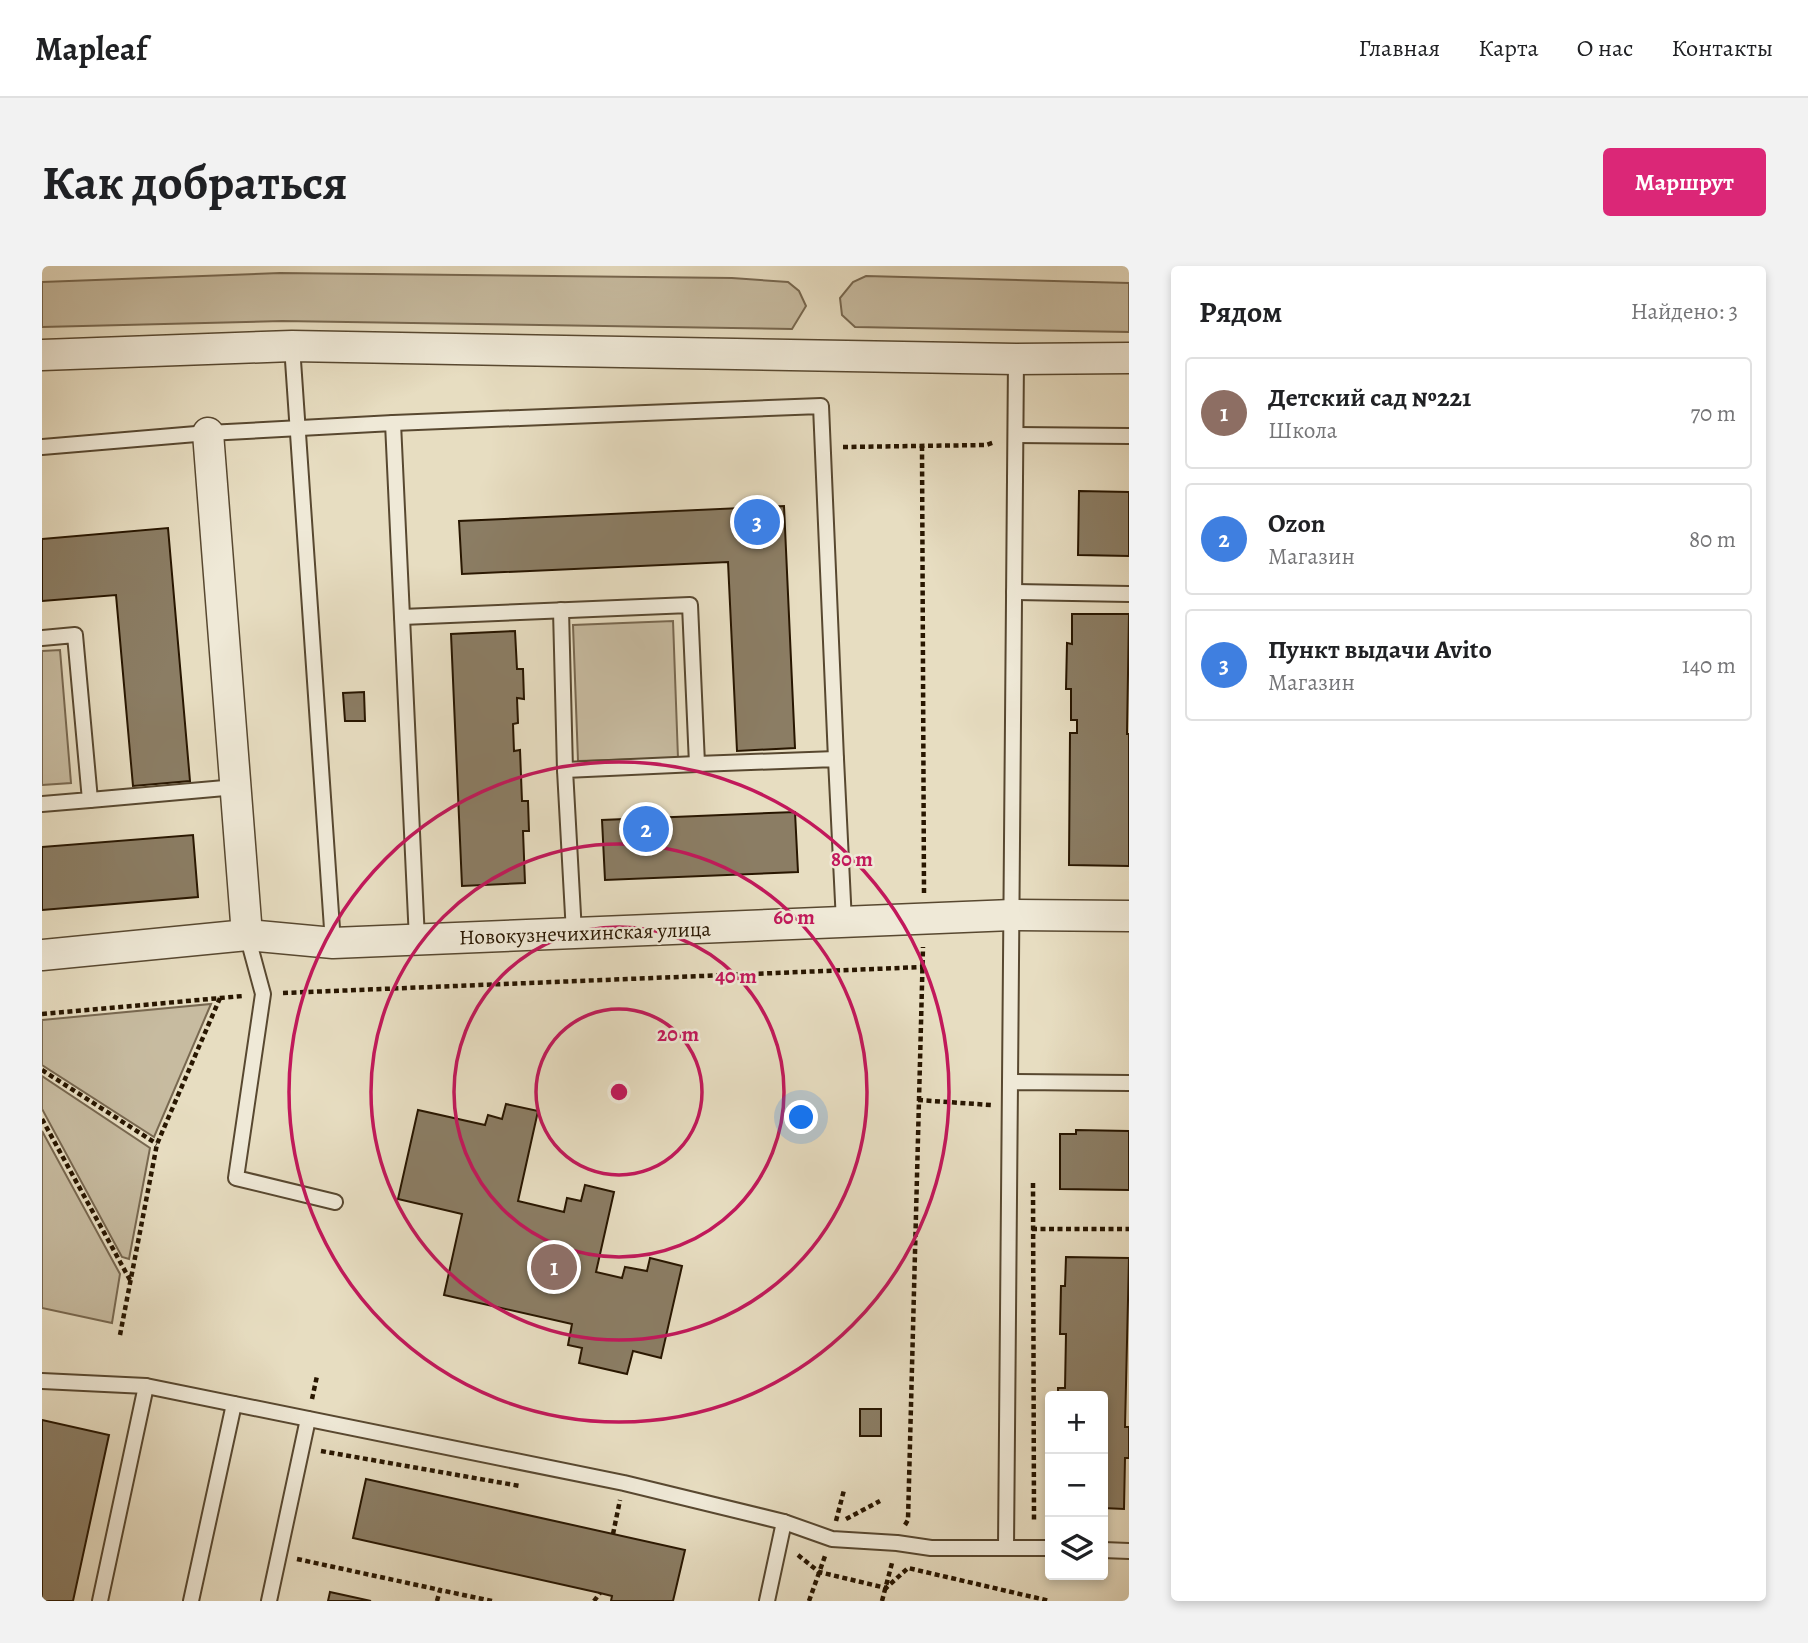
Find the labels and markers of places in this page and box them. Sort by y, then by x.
pin: 3 [734,496,780,548]
pin: 2 [623,803,669,855]
centre of rings [607,1080,631,1104]
pin: 1 [531,1241,577,1293]

